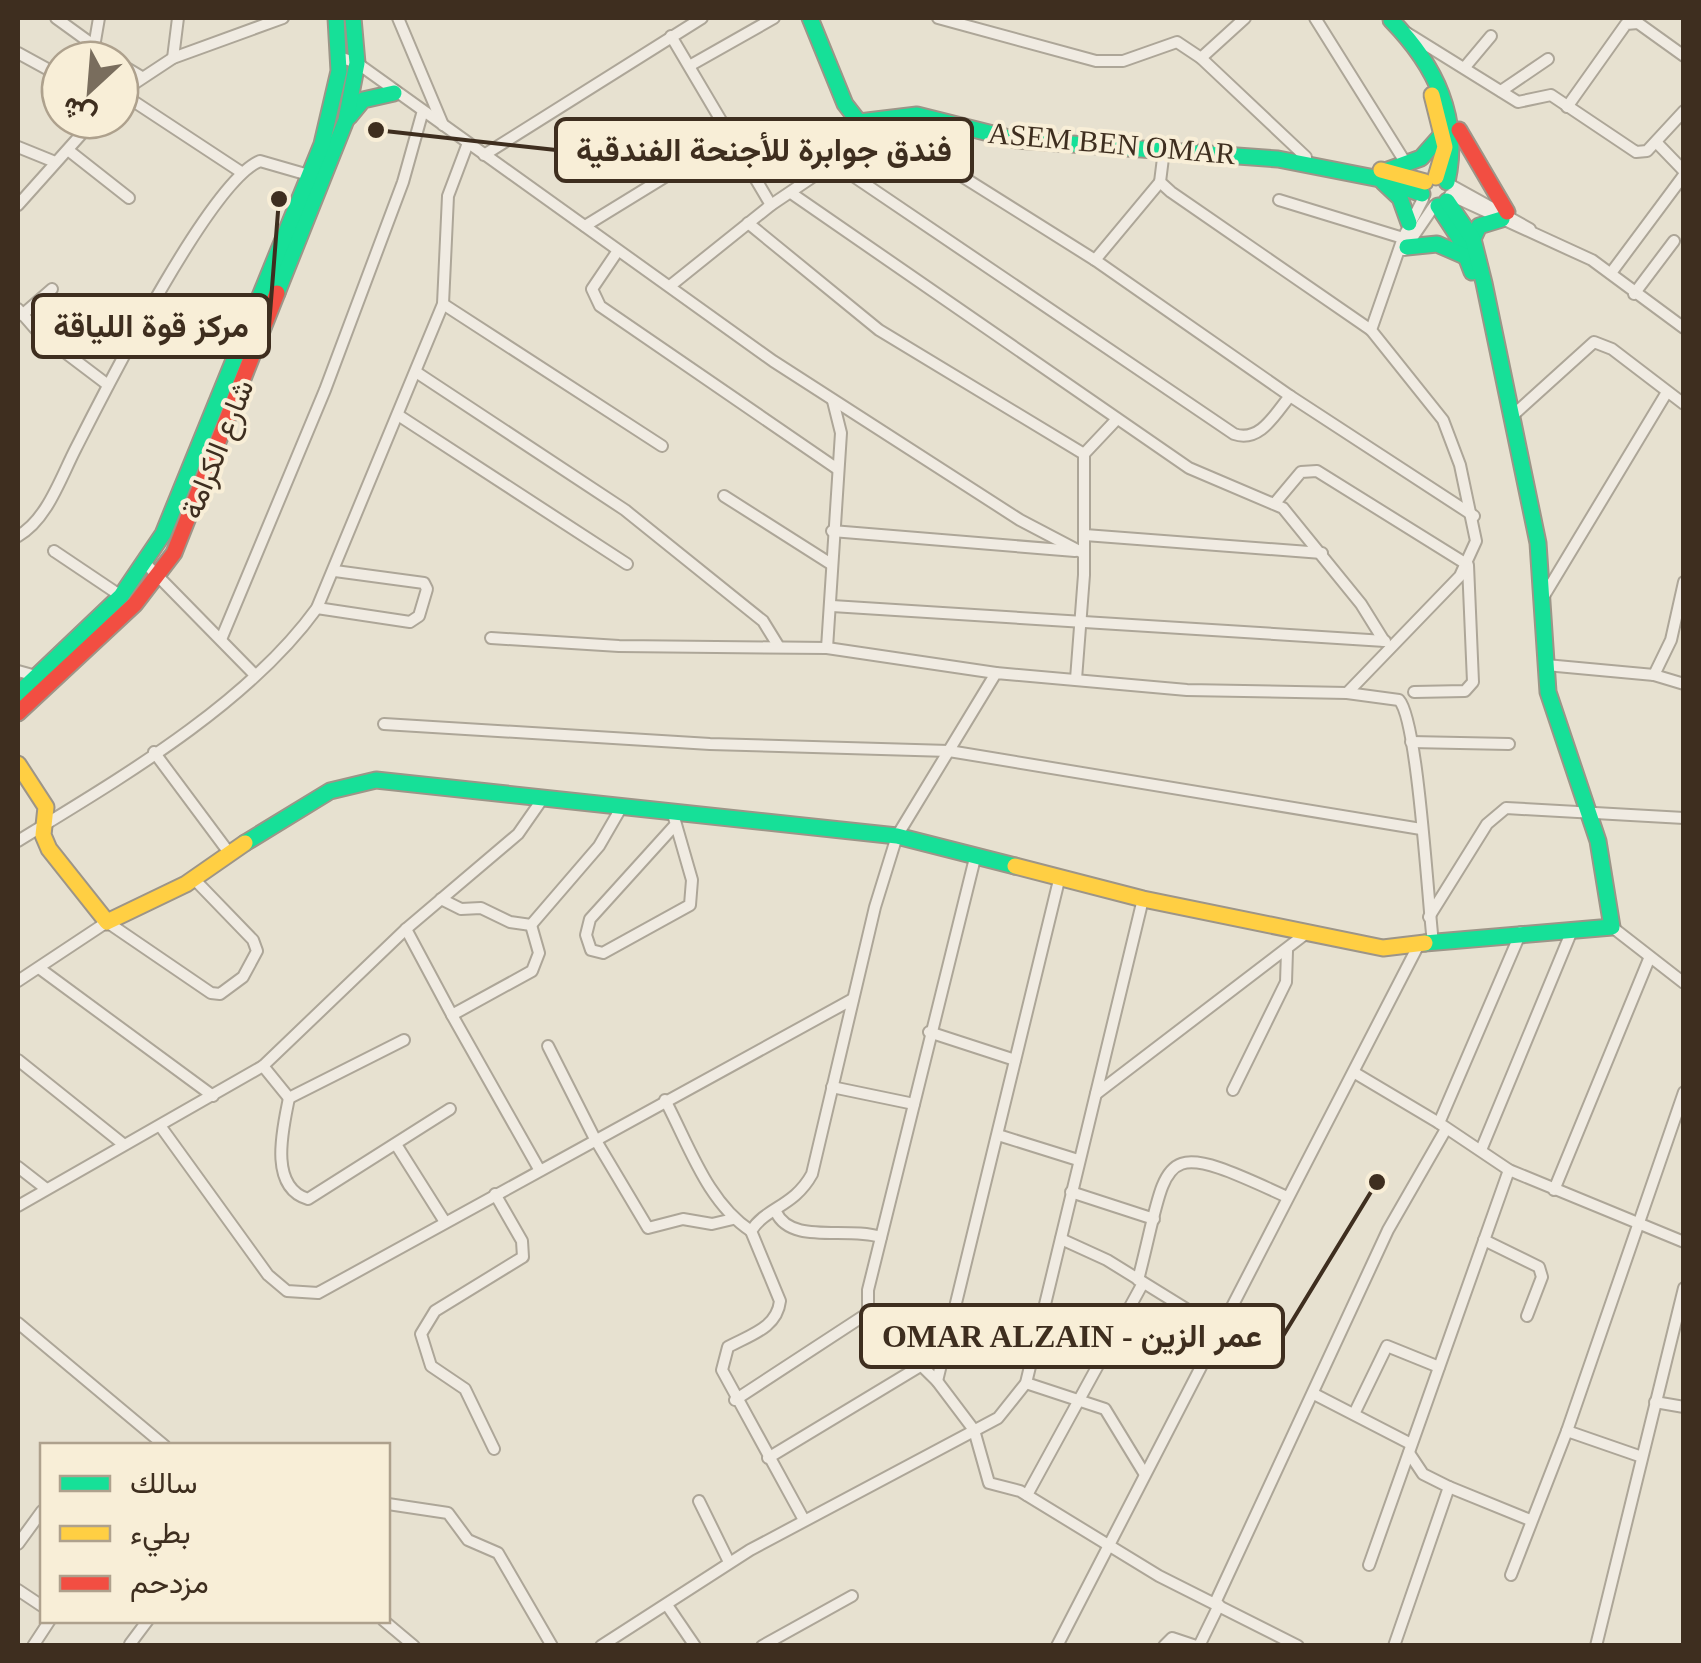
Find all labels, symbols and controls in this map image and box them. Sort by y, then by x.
north arrow [40,40,140,140]
text: ش [57,90,102,133]
street label: ASEM BEN OMAR [987,116,1237,170]
callout: فندق جوابرة للأجنحة الفندقية [556,119,972,181]
text: فندق جوابرة للأجنحة الفندقية [576,132,952,170]
callout: مركز قوة اللياقة [33,295,269,357]
text: مركز قوة اللياقة [53,308,249,346]
street label: شارع الكرامة [174,375,264,525]
callout: OMAR ALZAIN - عمر الزين [861,1305,1283,1367]
text: OMAR ALZAIN - عمر الزين [882,1318,1262,1356]
legend [40,1443,390,1623]
text: سالك [130,1466,197,1499]
text: بطيء [130,1516,191,1557]
text: مزدحم [130,1566,209,1602]

